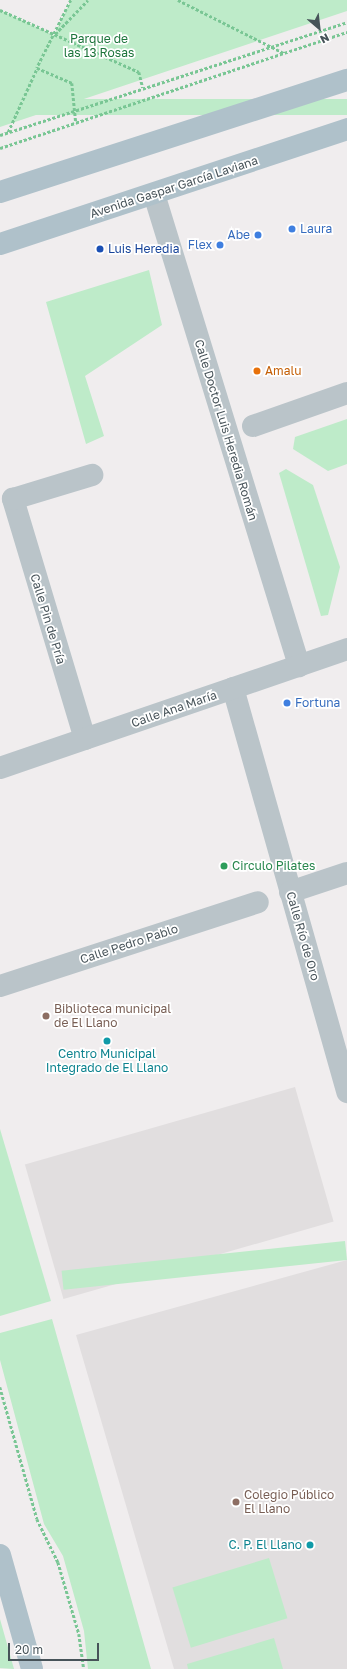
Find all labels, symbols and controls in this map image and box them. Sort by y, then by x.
north arrow [299,8,339,48]
text: N [318,31,332,47]
park label: Parque de las 13 Rosas [64,32,134,60]
street label: Avenida Gaspar García Laviana [88,153,260,221]
place label: Laura [300,222,332,236]
marker: Laura [287,224,297,234]
place label: Abe [228,228,250,242]
marker: Abe [253,230,263,240]
place label: Flex [188,238,212,252]
marker: Flex [215,240,225,250]
place label: Luis Heredia [108,242,179,256]
marker: Luis Heredia [95,244,105,254]
street label: Calle Doctor Luis Heredia Román [192,338,260,522]
place label: Amalu [265,364,302,378]
marker: Amalu [252,366,262,376]
street label: Calle Pin de Pría [27,572,69,666]
street label: Calle Ana María [129,688,219,730]
place label: Fortuna [295,696,340,710]
marker: Fortuna [282,698,292,708]
place label: Circulo Pilates [232,859,315,873]
marker: Circulo Pilates [219,861,229,871]
street label: Calle Río de Oro [283,890,323,982]
street label: Calle Pedro Pablo [78,921,180,967]
place label: Biblioteca municipal de El Llano [54,1002,171,1030]
marker: Biblioteca municipal de El Llano [41,1011,51,1021]
marker: Centro Municipal Integrado de El Llano [102,1036,112,1046]
place label: Centro Municipal Integrado de El Llano [46,1047,168,1075]
place label: Colegio Público El Llano [244,1488,334,1516]
marker: Colegio Público El Llano [231,1497,241,1507]
place label: C. P. El Llano [229,1538,302,1552]
marker: C. P. El Llano [305,1540,315,1550]
scale bar [10,1635,101,1661]
text: 20 m [15,1642,43,1657]

